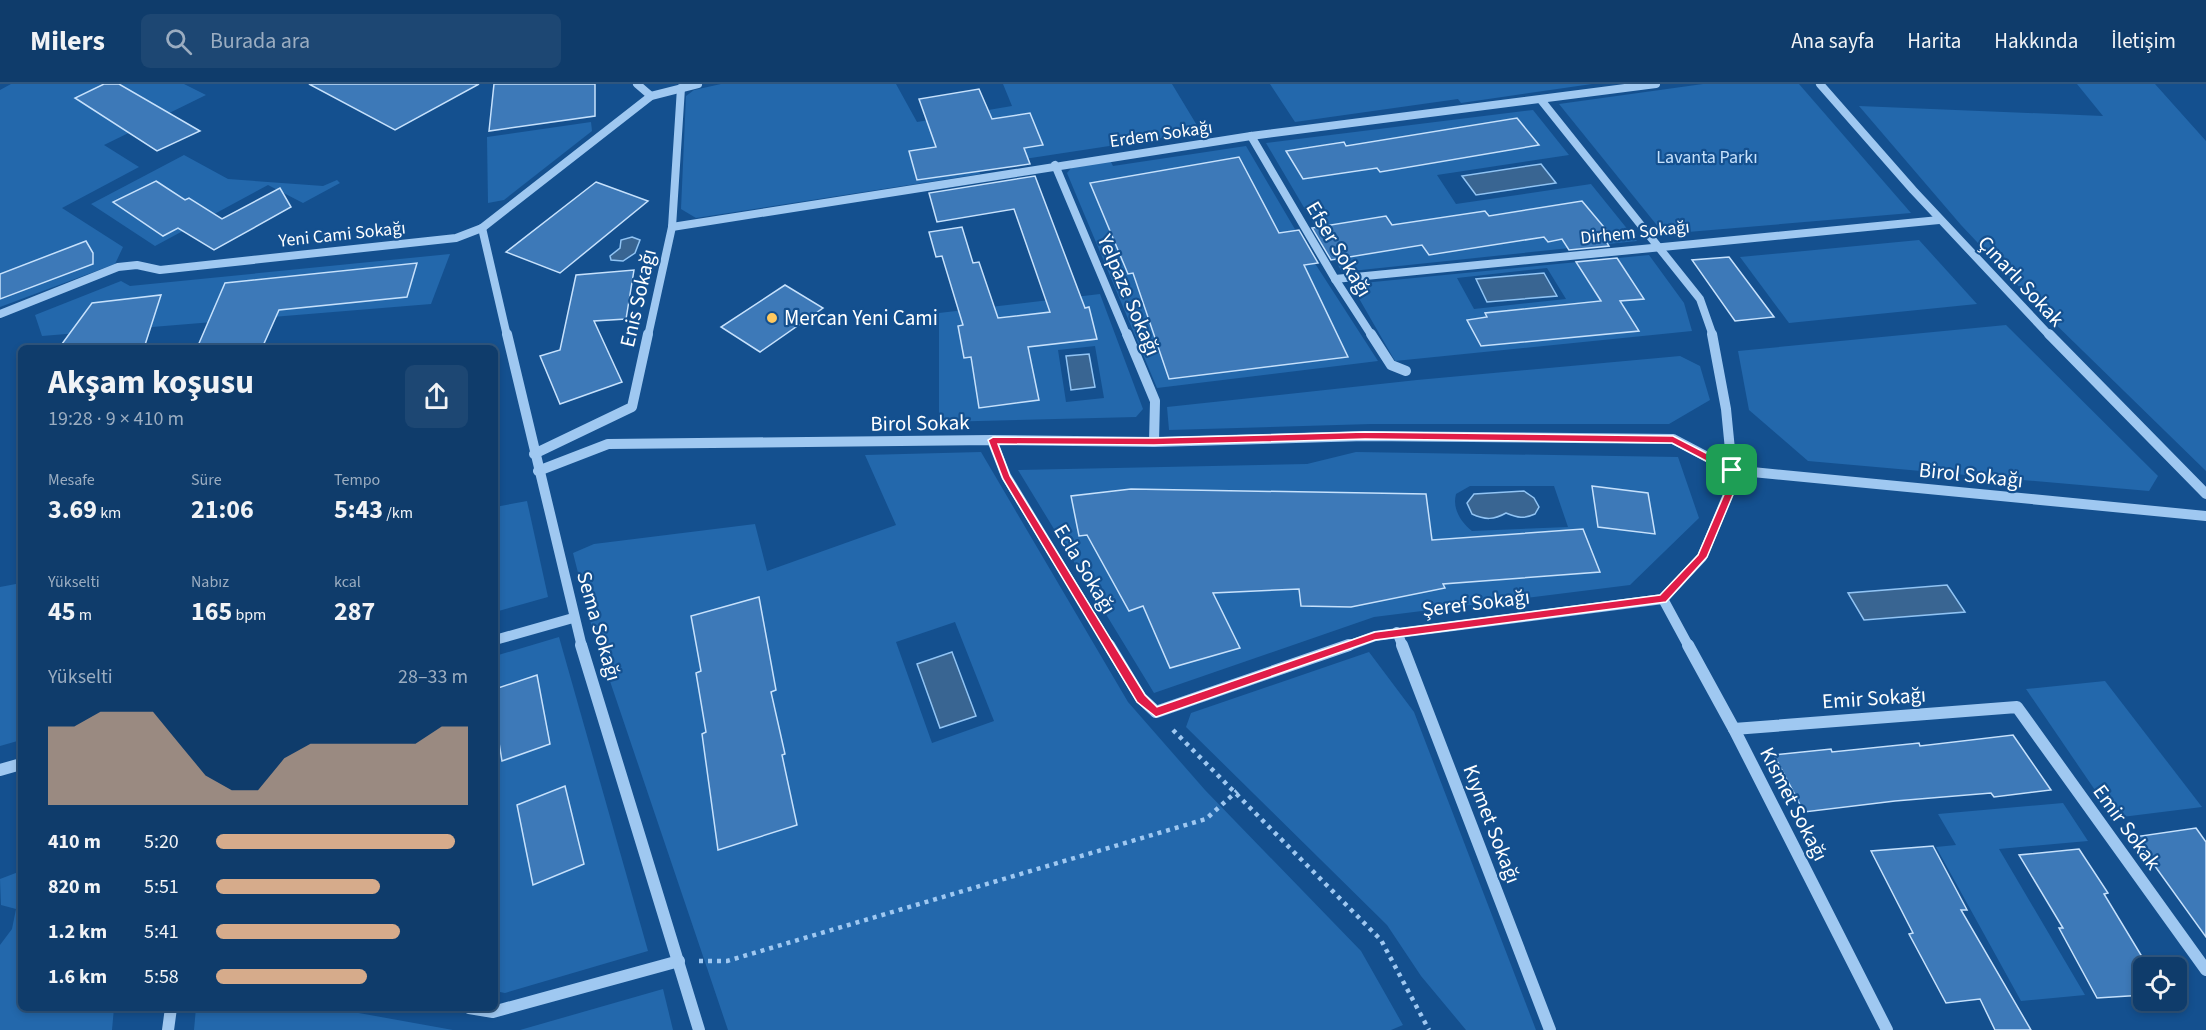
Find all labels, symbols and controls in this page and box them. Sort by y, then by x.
search box [141,14,561,68]
text: Milers [30,21,105,61]
icon: search [162,25,195,58]
text: Burada ara [210,25,310,57]
text: Ana sayfa [1791,26,1874,56]
text: Harita [1907,26,1961,56]
text: Hakkında [1994,26,2078,56]
text: İletişim [2111,26,2176,56]
street label: Erdem Sokağı [1108,115,1214,154]
park label: Lavanta Parkı [1656,145,1758,170]
street label: Efser Sokağı [1299,195,1379,303]
street label: Dirhem Sokağı [1579,214,1691,251]
street label: Yeni Cami Sokağı [276,215,407,254]
street label: Yelpaze Sokağı [1090,229,1168,360]
street label: Çınarlı Sokak [1971,229,2072,334]
street label: Enis Sokağı [612,246,664,350]
place label: Mercan Yeni Cami [784,303,938,333]
marker: Mercan Yeni Cami [765,311,779,325]
text: Akşam koşusu [48,359,254,406]
button: share [405,365,468,428]
text: 19:28 · 9 × 410 m [48,405,184,433]
street label: Birol Sokak [870,407,970,439]
pin [1706,444,1757,495]
icon: arrive [1715,453,1748,486]
street label: Birol Sokağı [1917,455,2025,495]
text: Mesafe [48,469,95,491]
text: Süre [191,469,222,491]
text: Tempo [334,469,380,491]
text: 3.69 [48,491,97,528]
text: 21:06 [191,491,254,528]
text: 5:43 [334,491,383,528]
text: km [97,502,121,524]
text: /km [383,502,413,524]
street label: Ecla Sokağı [1046,519,1124,619]
street label: Sema Sokağı [569,568,629,684]
text: Yükselti [48,571,100,593]
text: Nabız [191,571,229,593]
text: kcal [334,571,361,593]
street label: Şeref Sokağı [1420,581,1532,625]
text: 45 [48,593,75,630]
text: 165 [191,593,232,630]
text: 287 [334,593,375,630]
text: m [75,604,92,626]
text: bpm [232,604,266,626]
text: Yükselti [48,663,113,691]
text: 28–33 m [398,663,468,691]
street label: Emir Sokağı [1821,679,1927,717]
street label: Kısmet Sokağı [1752,742,1836,866]
street label: Kıymet Sokağı [1456,760,1528,888]
street label: Emir Sokak [2086,778,2169,876]
text: 410 m [48,828,101,856]
text: 5:20 [144,828,179,856]
text: 820 m [48,873,101,901]
text: 5:51 [144,873,179,901]
text: 1.2 km [48,918,107,946]
text: 5:41 [144,918,179,946]
map controls [2133,957,2187,1011]
button: locate [2133,957,2187,1011]
text: 1.6 km [48,963,107,991]
text: 5:58 [144,963,179,991]

